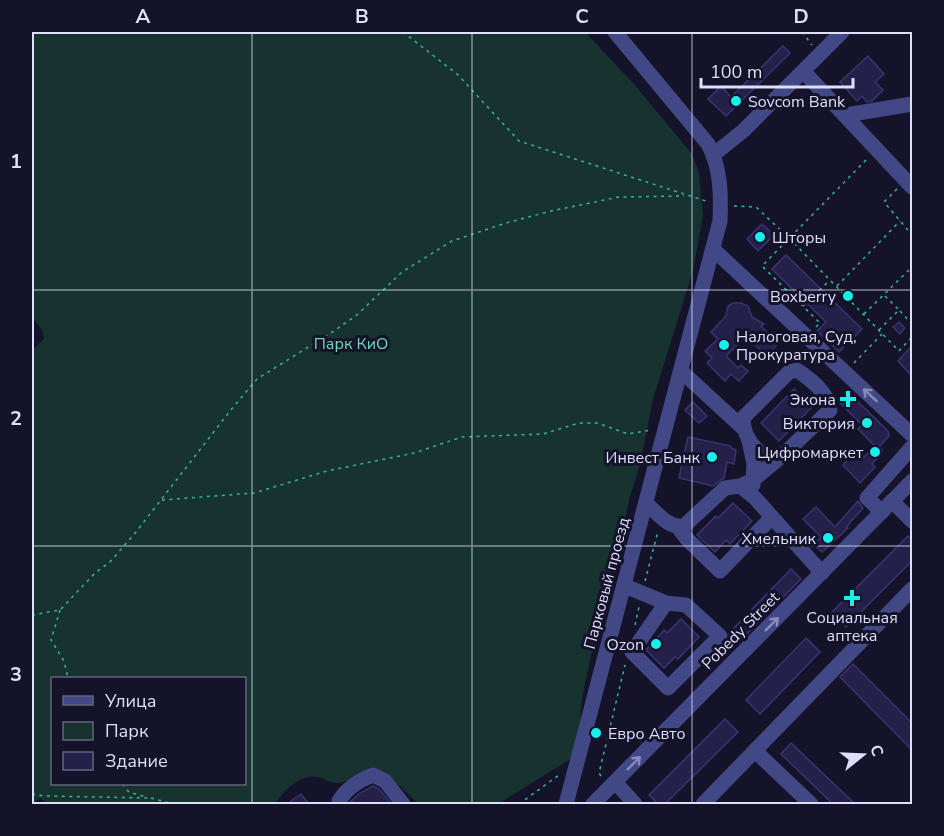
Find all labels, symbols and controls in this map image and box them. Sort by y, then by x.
text: A [136,3,151,30]
text: B [355,3,369,30]
text: C [575,3,589,30]
text: D [793,3,809,30]
scale bar [701,51,852,89]
text: 100 m [710,60,762,84]
place label: Sovcom Bank [748,91,846,113]
marker: Sovcom Bank [729,94,743,108]
text: 1 [10,148,22,175]
place label: Шторы [772,227,826,249]
marker: Шторы [753,230,767,244]
place label: Boxberry [770,286,837,308]
marker: Boxberry [841,289,855,303]
place label: Налоговая, Суд, Прокуратура [736,326,857,366]
park label: Парк КиО [314,333,388,355]
marker: Налоговая, Суд, Прокуратура [717,338,731,352]
one-way arrow [862,388,877,402]
place label: Экона [790,389,836,411]
marker: Экона [841,392,855,406]
text: 2 [10,405,22,432]
place label: Виктория [783,413,855,435]
marker: Виктория [860,416,874,430]
place label: Цифромаркет [757,442,864,464]
marker: Цифромаркет [868,445,882,459]
place label: Инвест Банк [606,447,701,469]
marker: Инвест Банк [705,450,719,464]
street label: Парковый проезд [579,514,635,652]
place label: Хмельник [741,528,817,550]
marker: Хмельник [821,531,835,545]
street label: Pobedy Street [697,587,785,674]
marker: Социальная аптека [845,591,859,605]
place label: Социальная аптека [806,607,898,647]
one-way arrow [764,617,779,632]
place label: Ozon [606,634,644,656]
marker: Ozon [649,637,663,651]
text: 3 [10,661,22,688]
legend [51,677,246,785]
text: Улица [104,689,156,713]
text: Парк [105,719,149,743]
place label: Евро Авто [608,723,685,745]
north arrow [833,725,893,785]
marker: Евро Авто [589,726,603,740]
text: С [864,742,888,759]
text: Здание [105,749,168,773]
one-way arrow [627,755,642,770]

